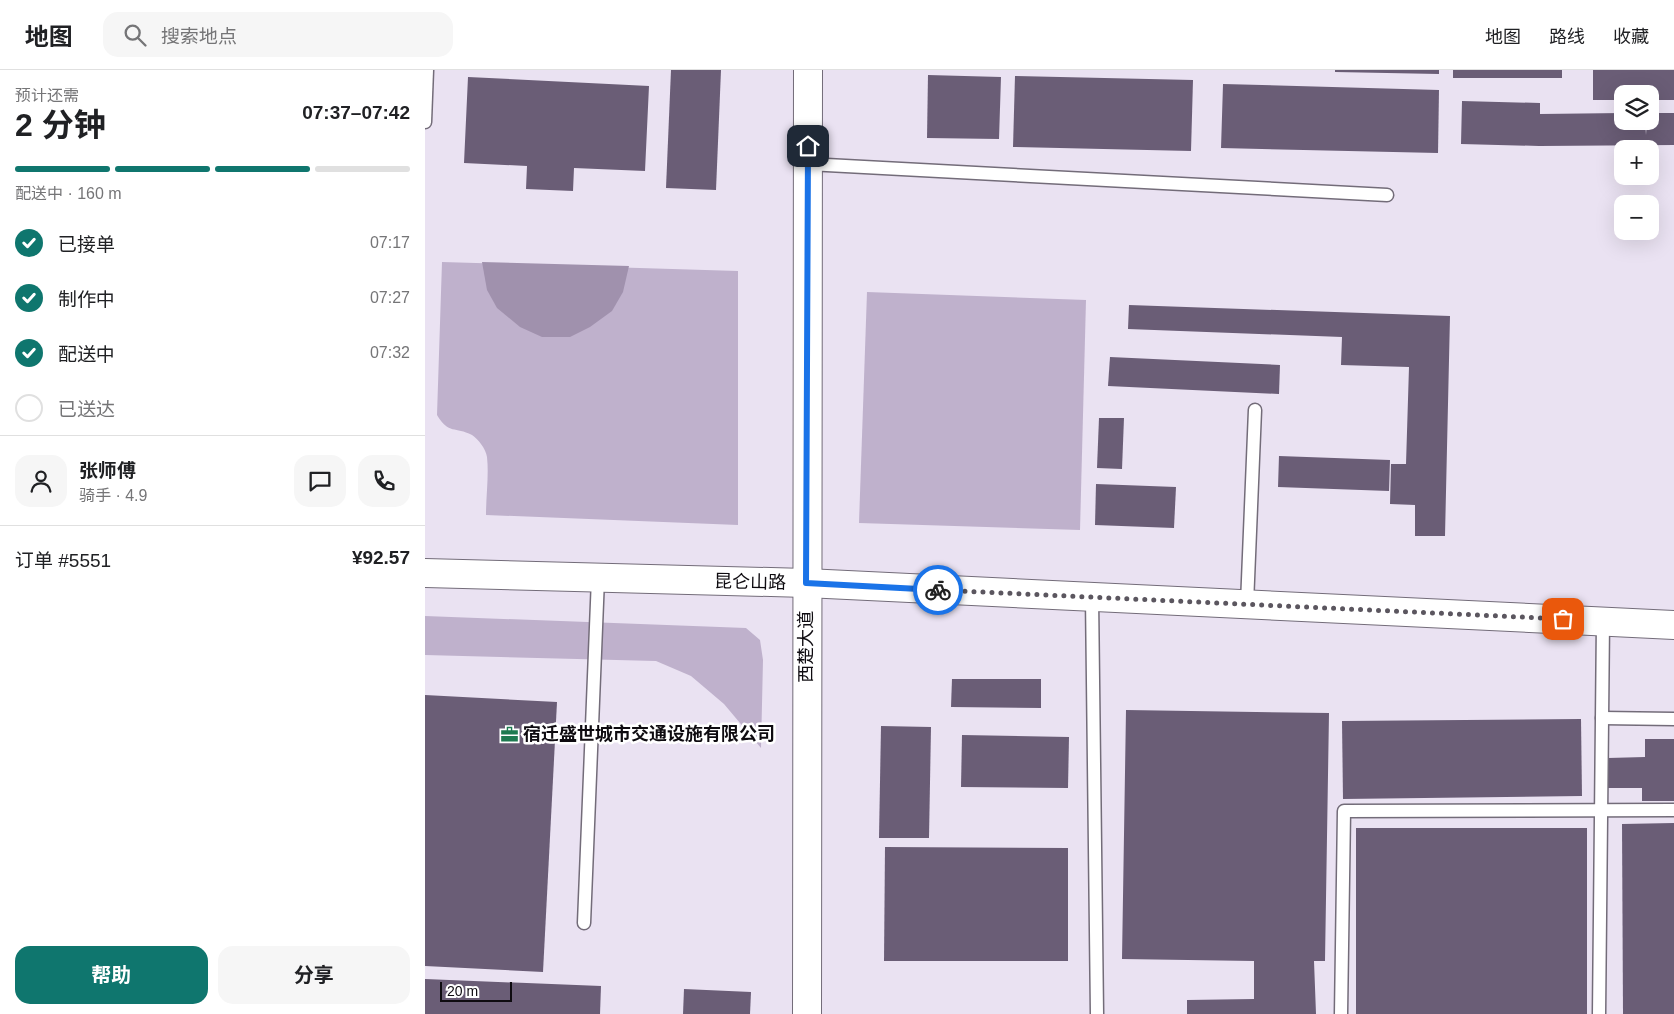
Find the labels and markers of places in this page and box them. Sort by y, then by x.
pin [787,125,829,167]
pin [1542,598,1584,640]
office icon: 宿迁盛世城市交通设施有限公司 [499,724,519,744]
place label: 宿迁盛世城市交通设施有限公司 [523,724,775,744]

